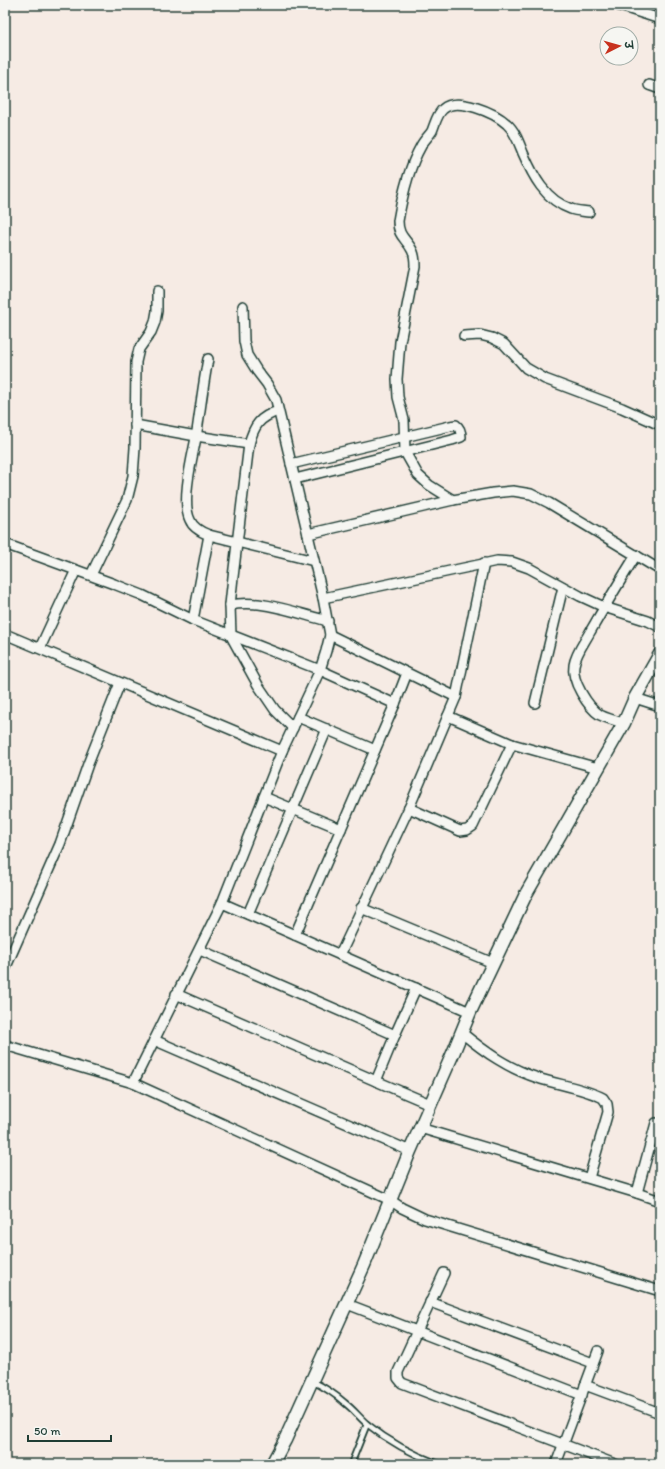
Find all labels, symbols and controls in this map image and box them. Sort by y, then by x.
north arrow [599,26,639,66]
text: उ [621,40,635,51]
scale bar [28,1417,111,1443]
text: 50 m [34,1424,60,1438]

